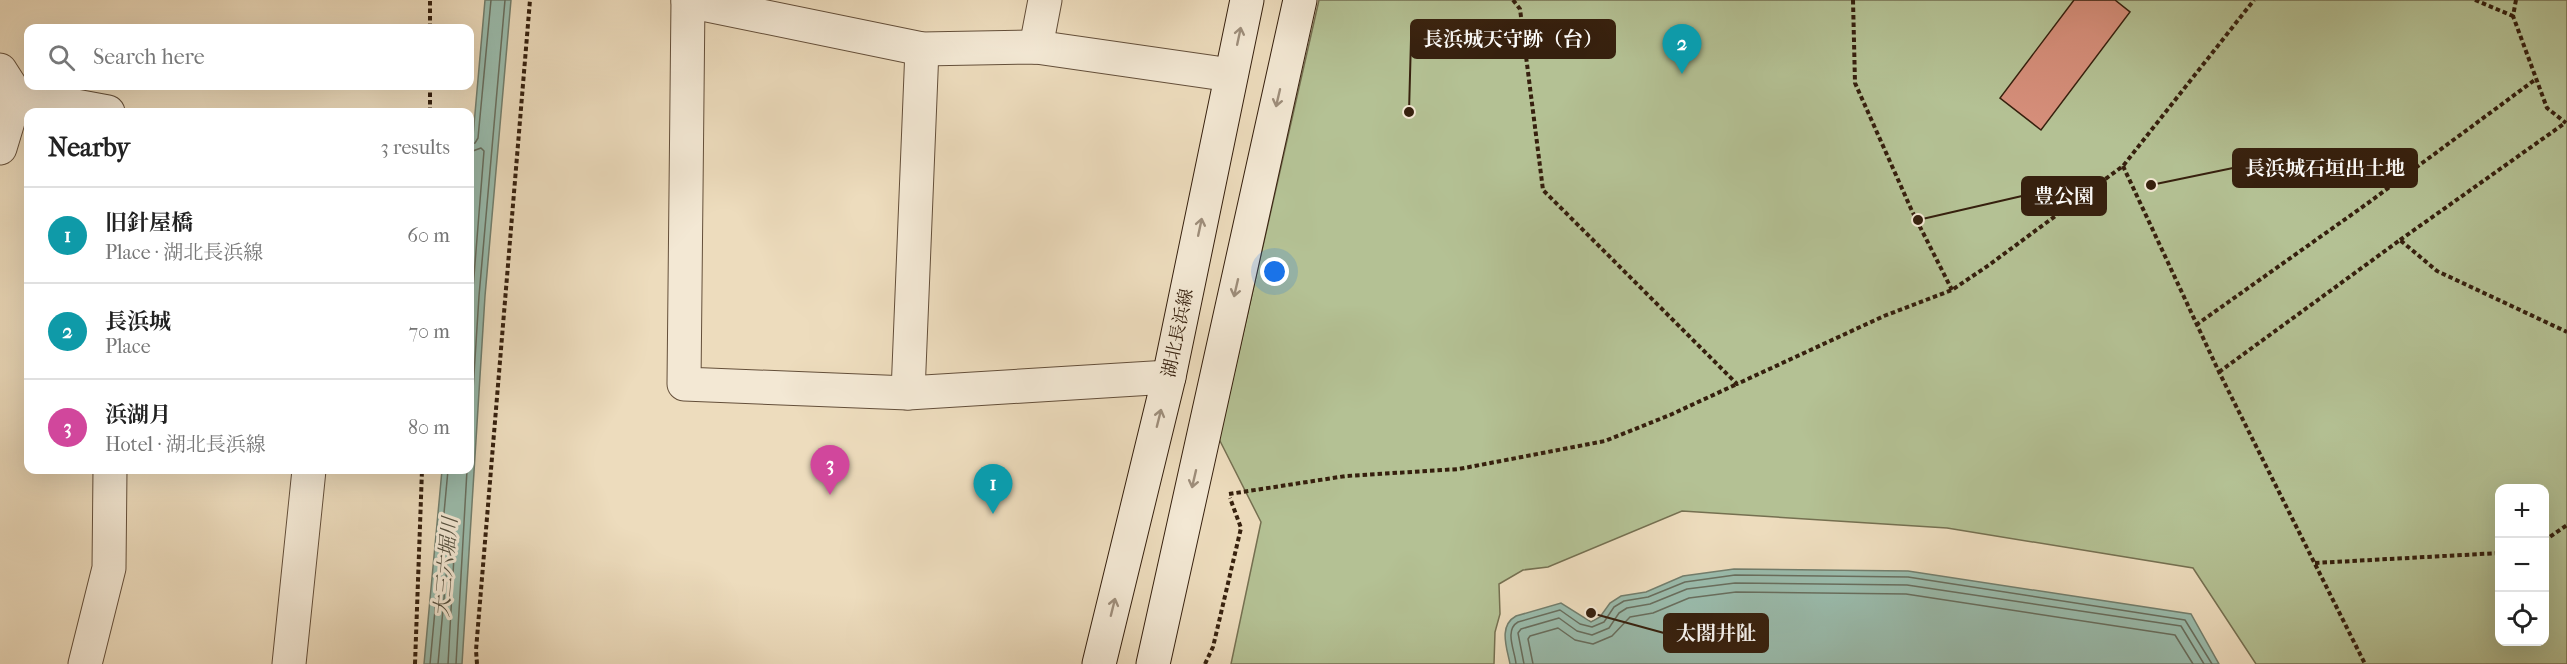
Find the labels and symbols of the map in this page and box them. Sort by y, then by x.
callout: 長浜城天守跡（台） [1411,20,1615,58]
pin: 2 [1662,25,1702,74]
one-way arrow [1234,27,1245,46]
text: 長浜城天守跡（台） [1423,28,1603,51]
one-way arrow [1272,88,1284,107]
callout: 長浜城石垣出土地 [2233,149,2417,187]
text: 長浜城石垣出土地 [2245,157,2405,180]
callout: 豊公園 [2022,177,2106,215]
text: 豊公園 [2034,185,2094,208]
one-way arrow [1195,218,1206,237]
your location [1260,257,1289,286]
one-way arrow [1230,278,1241,298]
street label: 湖北長浜線 [1158,287,1198,379]
one-way arrow [1154,408,1166,427]
pin: 3 [810,446,850,495]
pin: 1 [974,464,1012,514]
one-way arrow [1188,469,1199,488]
water label: 大三六堀川 [430,514,462,618]
one-way arrow [1108,598,1120,617]
callout: 太閤井阯 [1664,614,1768,652]
text: 太閤井阯 [1676,622,1756,645]

